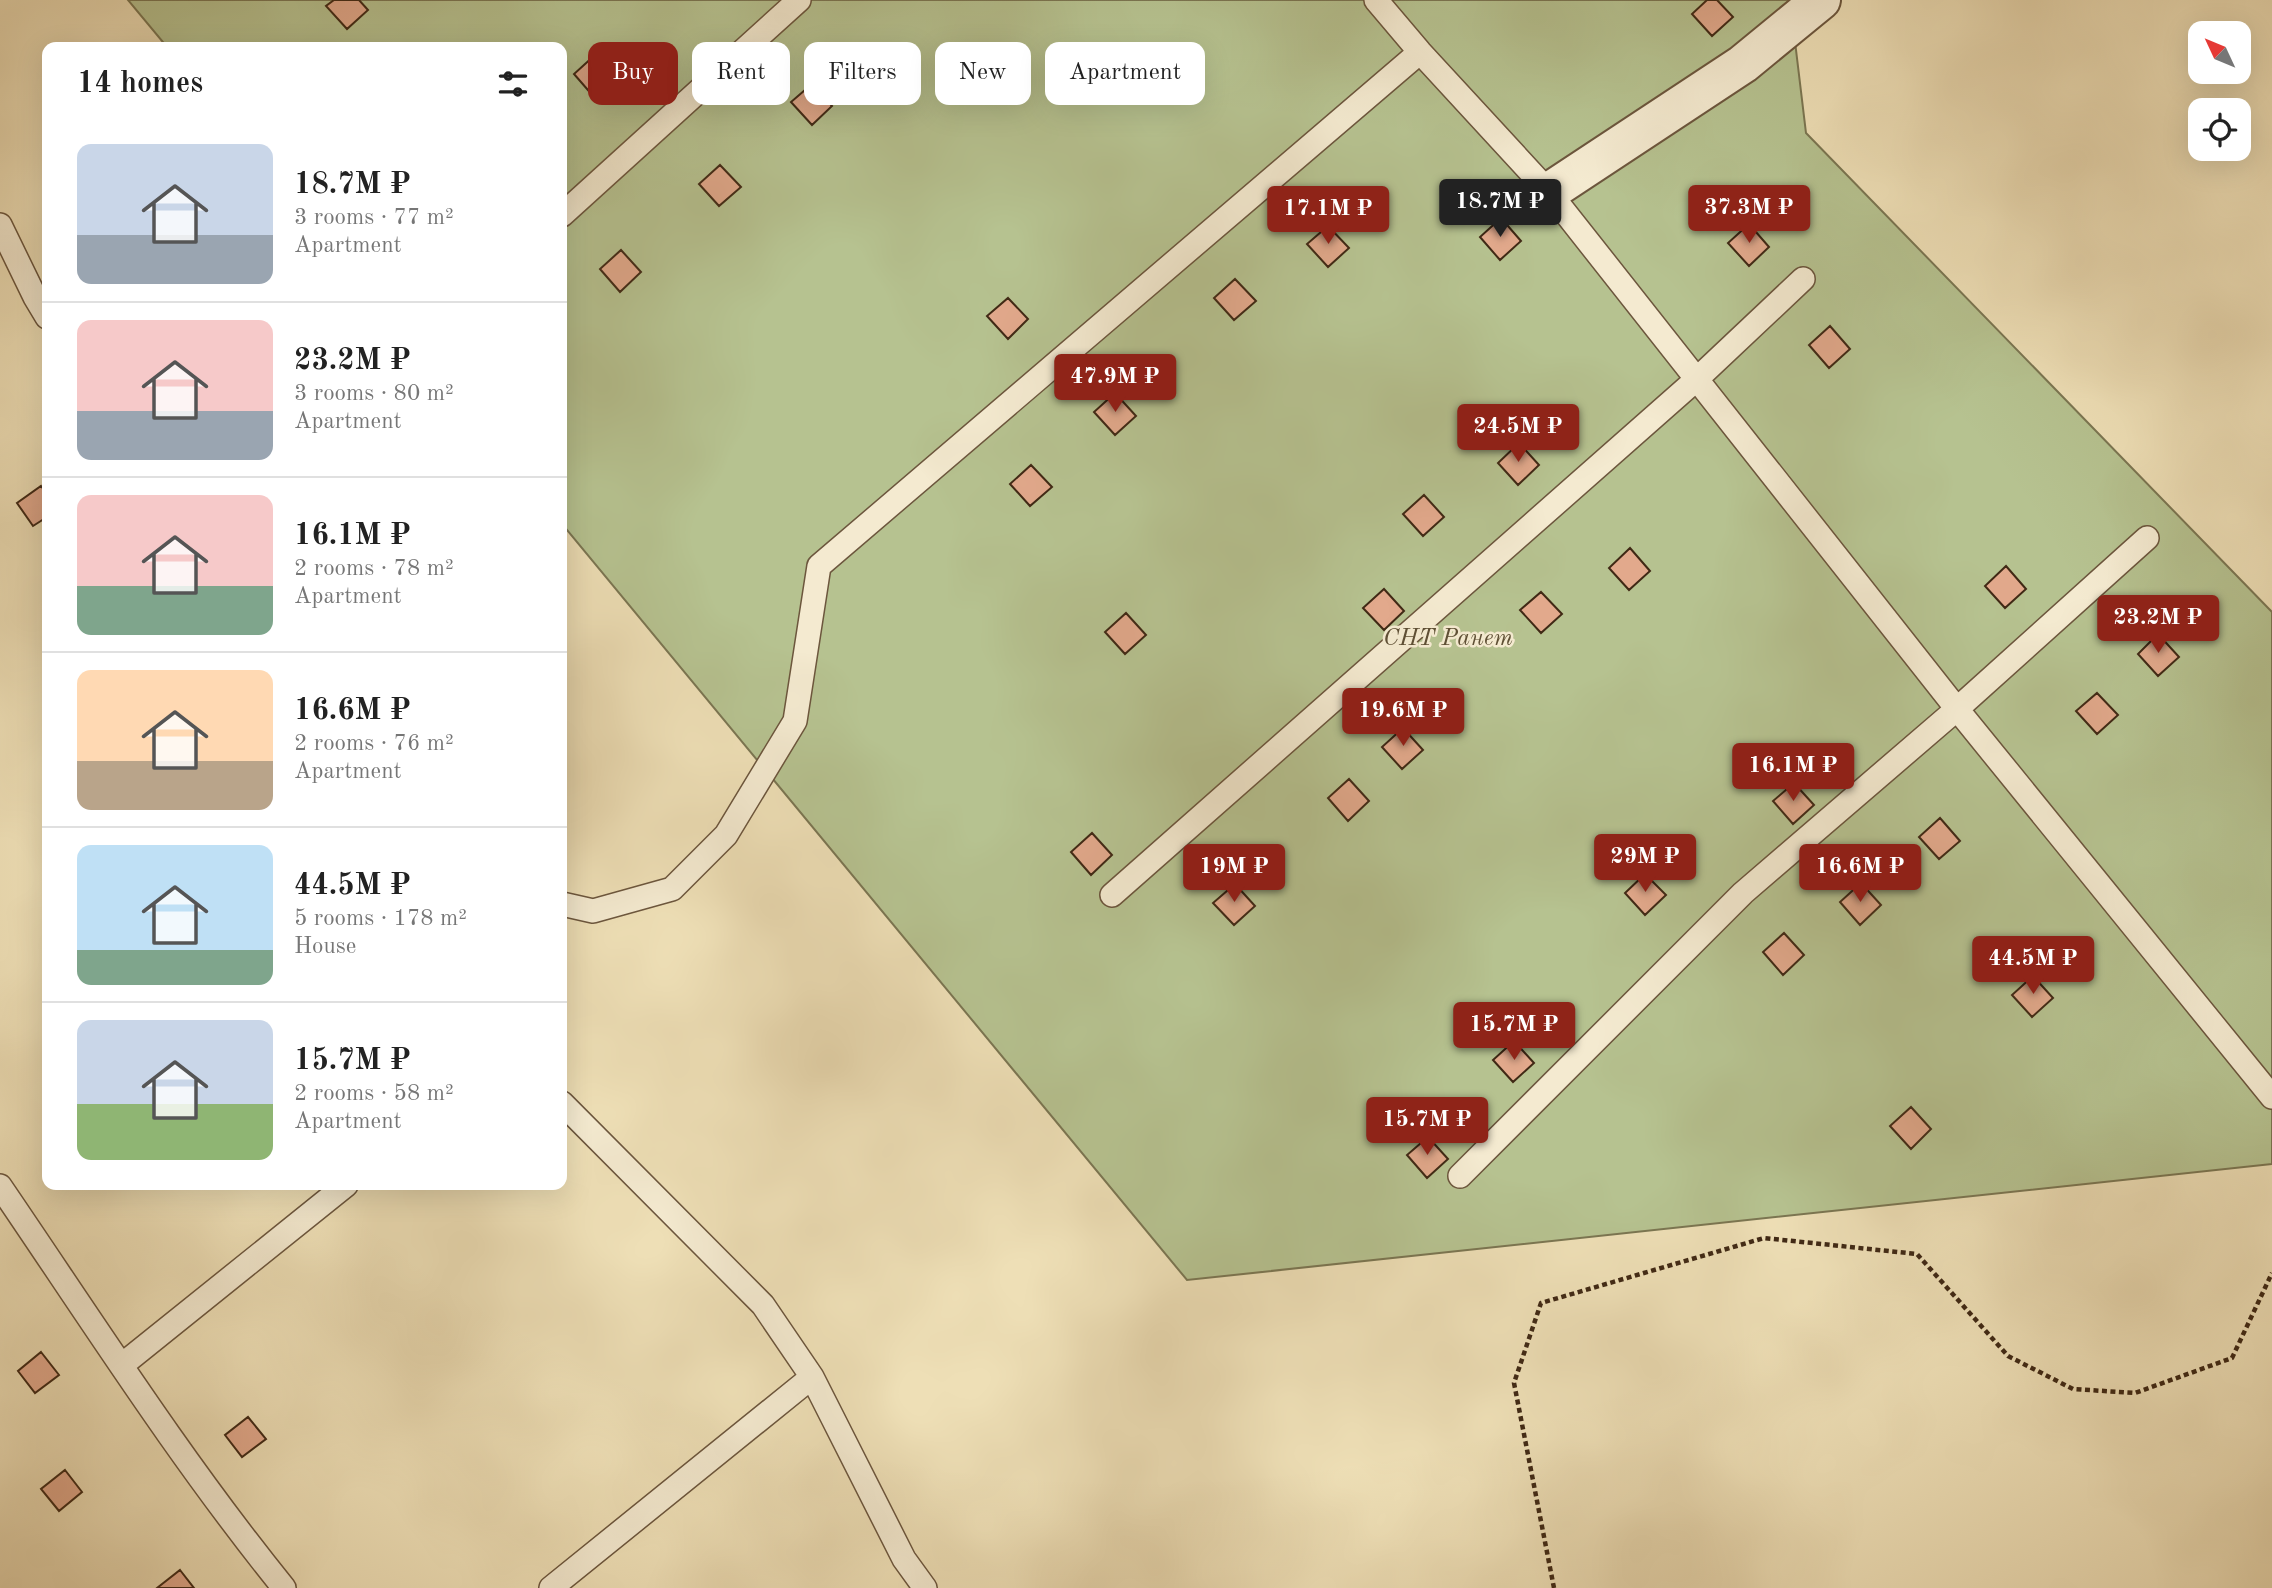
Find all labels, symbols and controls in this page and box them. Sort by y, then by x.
north arrow [2188,21,2250,84]
map controls [2188,21,2251,161]
chip: Buy [588,42,678,105]
chip: Rent [692,42,790,105]
chip: Filters [804,42,921,105]
chip: New [935,42,1031,105]
chip: Apartment [1045,42,1205,105]
icon: filters [494,65,532,103]
text: 14 homes [77,69,203,99]
button: locate [2188,98,2251,161]
text: 18.7M ₽ [294,170,411,200]
icon: home [133,172,217,256]
pin: 18.7M ₽ [1435,180,1565,239]
pin: 37.3M ₽ [1684,186,1814,245]
pin: 17.1M ₽ [1263,187,1393,246]
text: 18.7M ₽ [1455,190,1545,213]
text: 37.3M ₽ [1704,196,1794,219]
text: 17.1M ₽ [1283,197,1373,220]
text: 3 rooms · 77 m² [294,206,454,229]
text: Apartment [294,234,402,257]
text: 23.2M ₽ [294,346,411,376]
icon: home [133,348,217,432]
pin: 47.9M ₽ [1050,354,1180,414]
text: 47.9M ₽ [1070,365,1160,388]
text: 3 rooms · 80 m² [294,382,454,405]
pin: 24.5M ₽ [1453,405,1583,464]
text: Apartment [294,410,402,433]
text: 24.5M ₽ [1473,415,1563,438]
text: 16.1M ₽ [294,521,411,551]
icon: home [133,523,217,607]
text: 2 rooms · 78 m² [294,557,454,580]
text: Apartment [294,585,402,608]
pin: 23.2M ₽ [2093,596,2223,655]
text: 23.2M ₽ [2113,606,2203,629]
park label: СНТ Ранет [1383,627,1513,651]
pin: 19.6M ₽ [1338,688,1468,748]
text: 16.6M ₽ [294,696,411,726]
icon: home [133,698,217,782]
text: 19.6M ₽ [1358,699,1448,722]
text: 2 rooms · 76 m² [294,732,454,755]
pin: 16.1M ₽ [1728,744,1858,803]
text: 16.1M ₽ [1748,754,1838,777]
text: Apartment [294,760,402,783]
pin: 29M ₽ [1596,834,1694,894]
pin: 19M ₽ [1185,844,1283,904]
pin: 16.6M ₽ [1795,844,1925,904]
text: 29M ₽ [1610,845,1680,868]
text: 19M ₽ [1199,855,1269,878]
text: 16.6M ₽ [1815,855,1905,878]
text: 44.5M ₽ [294,871,411,901]
icon: home [133,873,217,957]
text: 5 rooms · 178 m² [294,907,467,930]
text: House [294,935,356,958]
pin: 44.5M ₽ [1968,936,2098,996]
text: 44.5M ₽ [1988,947,2078,970]
pin: 15.7M ₽ [1449,1002,1579,1062]
text: 15.7M ₽ [1469,1013,1559,1036]
text: 15.7M ₽ [294,1046,411,1076]
icon: home [133,1048,217,1132]
text: 2 rooms · 58 m² [294,1082,454,1105]
pin: 15.7M ₽ [1362,1098,1492,1157]
text: 15.7M ₽ [1382,1108,1472,1131]
text: Apartment [294,1110,402,1133]

